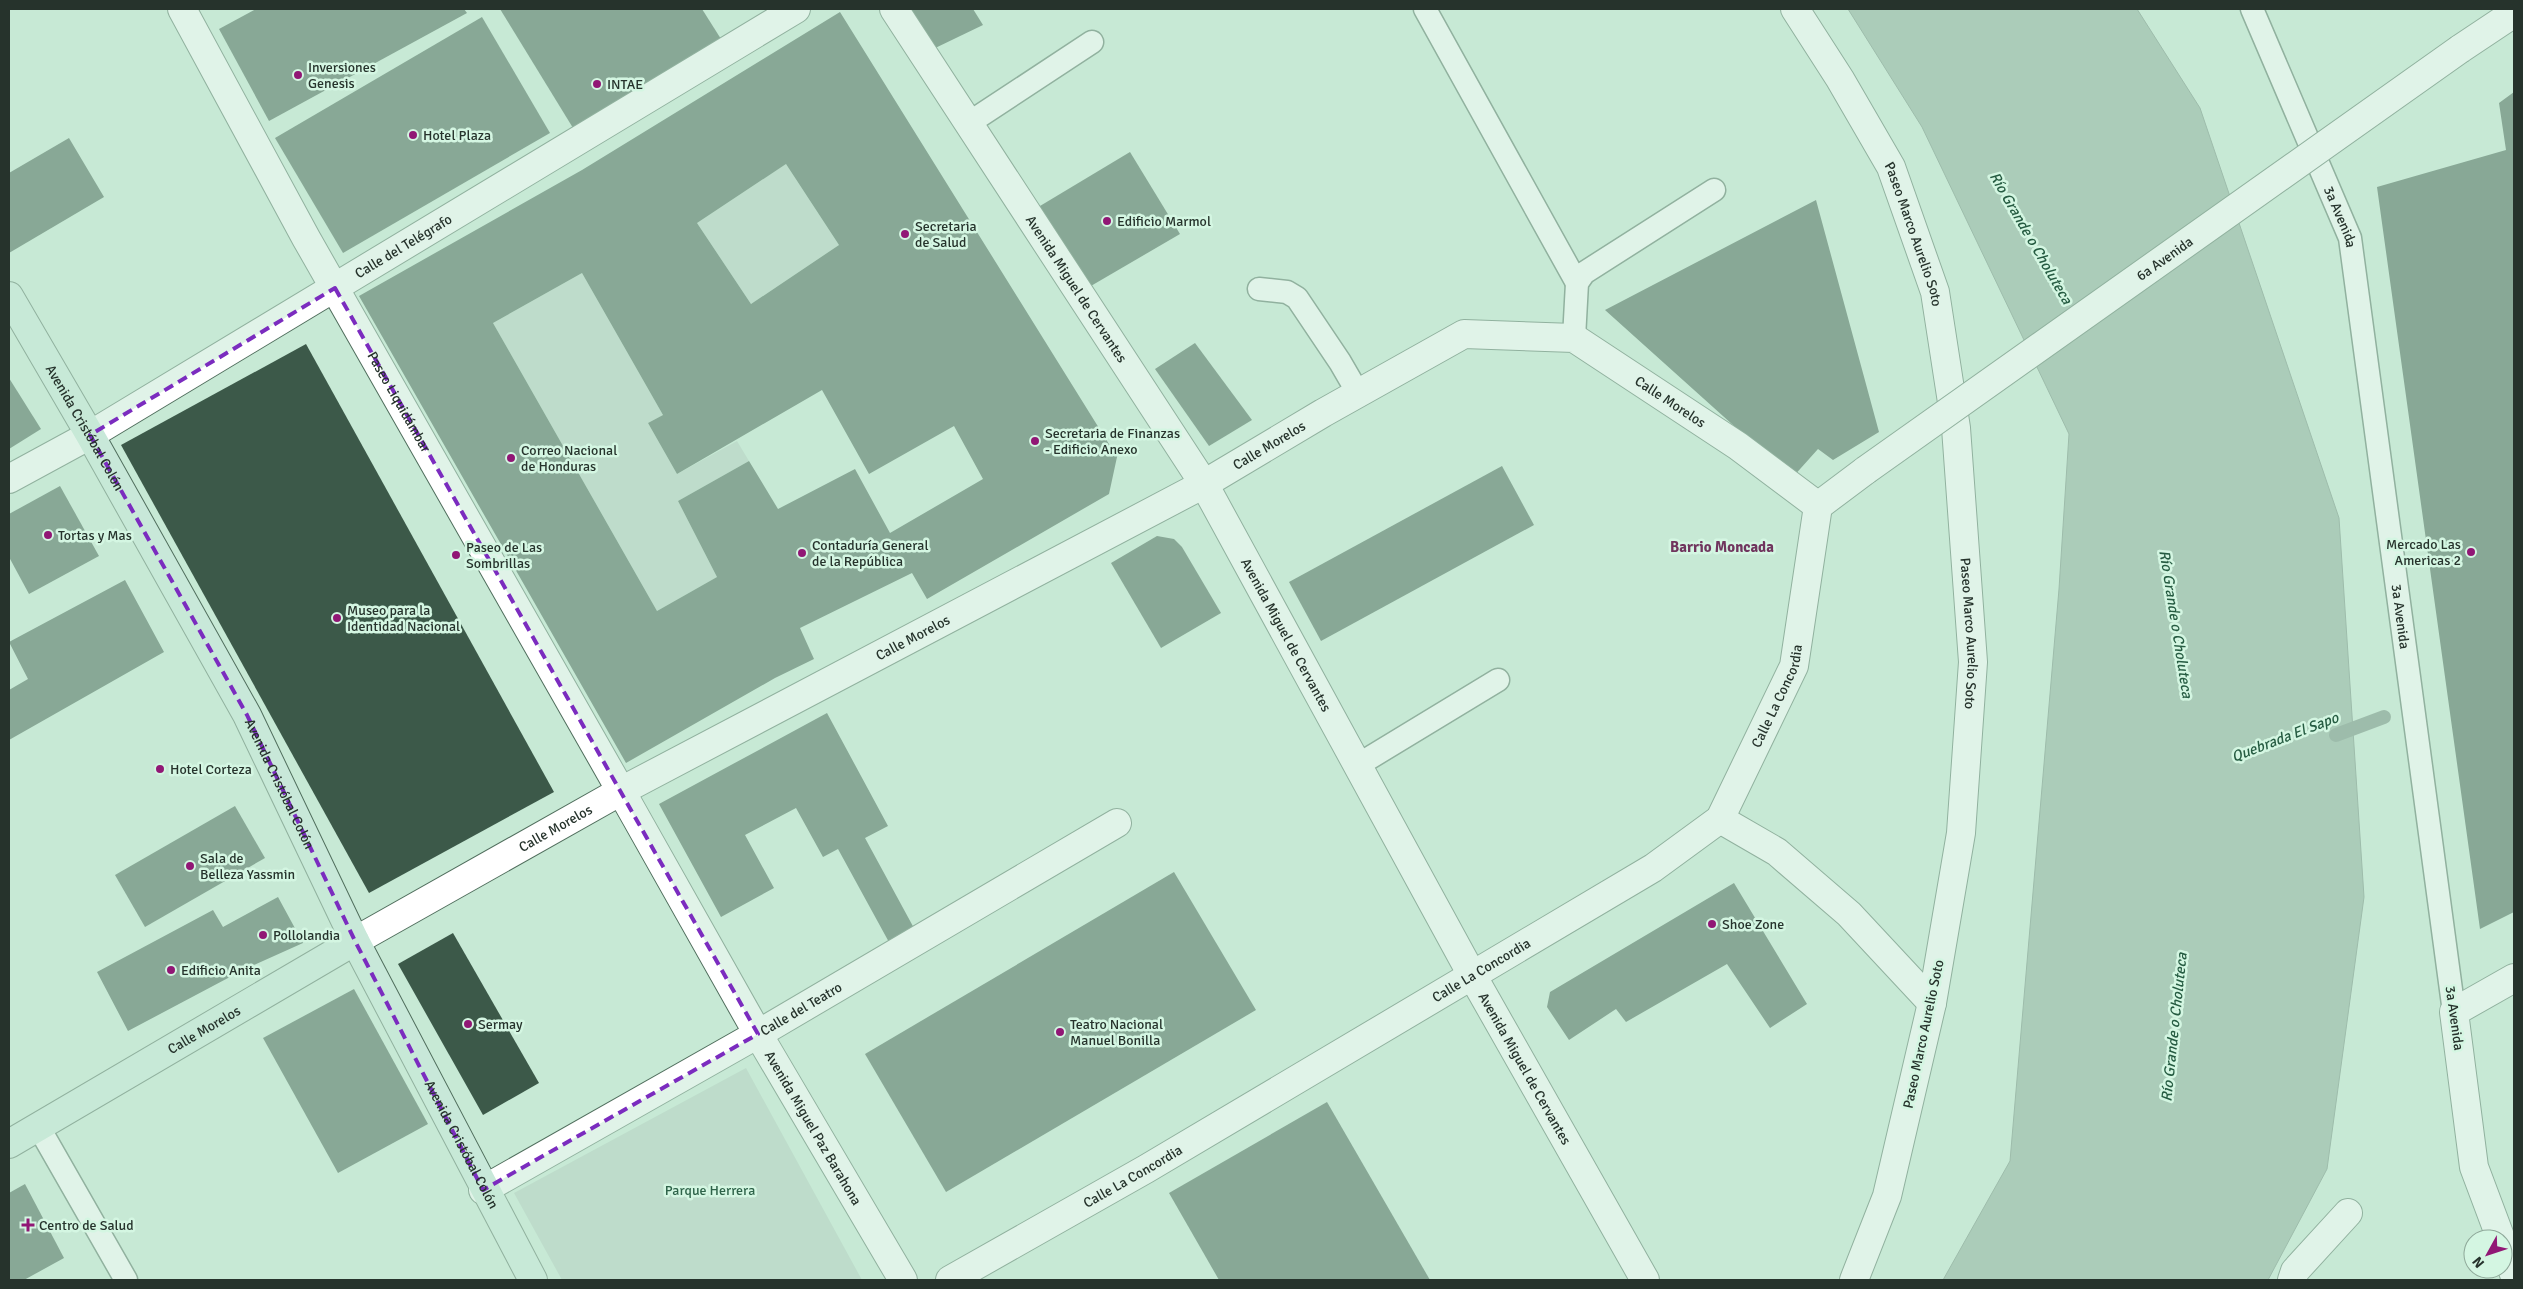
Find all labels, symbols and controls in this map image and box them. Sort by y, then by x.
place label: Inversiones Genesis [308,59,376,92]
marker: Inversiones Genesis [292,69,304,81]
place label: INTAE [607,76,643,93]
marker: INTAE [591,78,603,90]
place label: Hotel Plaza [423,127,491,144]
marker: Hotel Plaza [407,129,419,141]
street label: Paseo Marco Aurelio Soto [1881,159,1945,308]
water label: Río Grande o Choluteca [1986,169,2076,308]
street label: 3a Avenida [2320,184,2359,249]
street label: Calle del Telégrafo [352,211,455,282]
street label: Avenida Miguel de Cervantes [1022,212,1130,366]
place label: Edificio Marmol [1117,213,1211,230]
marker: Edificio Marmol [1101,215,1113,227]
place label: Secretaria de Salud [915,218,977,251]
marker: Secretaria de Salud [899,228,911,240]
street label: 6a Avenida [2133,233,2196,285]
street label: Paseo Liquidámbar [363,349,435,456]
street label: Avenida Cristóbal Colón [42,362,128,494]
street label: Calle Morelos [1631,372,1709,431]
street label: Calle Morelos [1230,417,1309,474]
place label: Secretaria de Finanzas - Edificio Anexo [1045,425,1180,458]
marker: Secretaria de Finanzas - Edificio Anexo [1029,435,1041,447]
place label: Correo Nacional de Honduras [521,442,617,475]
marker: Correo Nacional de Honduras [505,452,517,464]
place label: Tortas y Mas [58,527,132,544]
marker: Tortas y Mas [42,529,54,541]
place label: Mercado Las Americas 2 [2386,536,2461,569]
place label: Contaduría General de la República [812,537,929,570]
district label: Barrio Moncada [1670,538,1774,556]
place label: Paseo de Las Sombrillas [466,539,542,572]
marker: Mercado Las Americas 2 [2465,546,2477,558]
marker: Contaduría General de la República [796,547,808,559]
marker: Paseo de Las Sombrillas [450,549,462,561]
water label: Río Grande o Choluteca [2155,549,2197,700]
street label: Avenida Miguel de Cervantes [1237,555,1335,715]
street label: Paseo Marco Aurelio Soto [1956,557,1981,710]
street label: 3a Avenida [2388,583,2413,650]
place label: Museo para la Identidad Nacional [347,602,460,635]
street label: Calle Morelos [873,611,953,664]
marker: Museo para la Identidad Nacional [331,612,343,624]
street label: Calle La Concordia [1748,643,1806,750]
water label: Quebrada El Sapo [2229,708,2342,766]
street label: Avenida Cristóbal Colón [241,716,318,852]
place label: Hotel Corteza [170,761,252,778]
marker: Hotel Corteza [154,763,166,775]
street label: Calle Morelos [516,801,595,856]
place label: Sala de Belleza Yassmin [200,850,295,883]
marker: Sala de Belleza Yassmin [184,860,196,872]
place label: Shoe Zone [1722,916,1784,933]
marker: Shoe Zone [1706,918,1718,930]
place label: Pollolandia [273,927,340,944]
marker: Pollolandia [257,929,269,941]
street label: Calle La Concordia [1429,935,1534,1006]
water label: Río Grande o Choluteca [2157,951,2191,1102]
street label: Paseo Marco Aurelio Soto [1899,958,1948,1110]
place label: Edificio Anita [181,962,261,979]
marker: Edificio Anita [165,964,177,976]
street label: Calle del Teatro [757,979,845,1040]
street label: 3a Avenida [2442,985,2467,1052]
street label: Avenida Miguel de Cervantes [1475,989,1574,1148]
street label: Calle Morelos [165,1002,244,1058]
place label: Sermay [478,1016,523,1033]
place label: Teatro Nacional Manuel Bonilla [1070,1016,1163,1049]
marker: Sermay [462,1018,474,1030]
marker: Teatro Nacional Manuel Bonilla [1054,1026,1066,1038]
street label: Avenida Miguel Paz Barahona [761,1048,865,1209]
street label: Avenida Cristóbal Colón [421,1077,502,1212]
street label: Calle La Concordia [1080,1141,1185,1212]
park label: Parque Herrera [665,1182,755,1199]
place label: Centro de Salud [39,1217,134,1234]
marker: Centro de Salud [21,1218,35,1232]
north arrow [2463,1229,2513,1279]
text: N [2469,1253,2488,1271]

